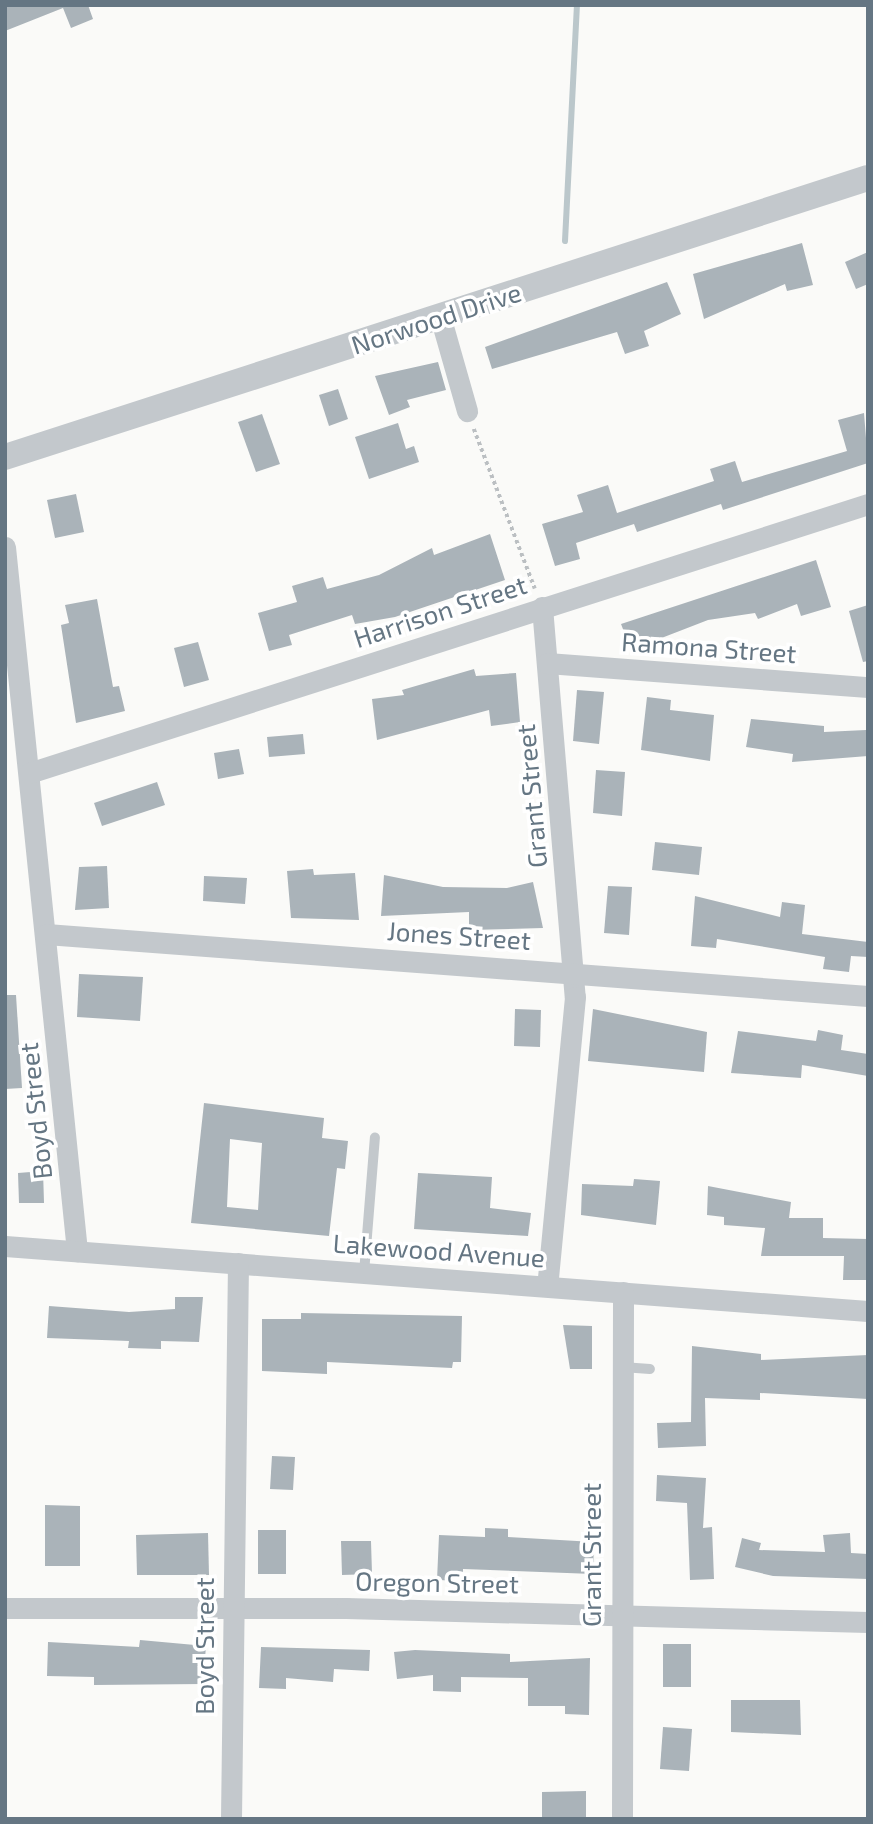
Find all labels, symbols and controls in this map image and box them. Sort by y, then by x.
street label: Norwood Drive [347,276,525,360]
street label: Harrison Street [350,568,530,654]
street label: Ramona Street [620,625,798,669]
street label: Grant Street [509,723,553,869]
street label: Jones Street [386,914,532,956]
street label: Boyd Street [12,1041,58,1181]
street label: Lakewood Avenue [332,1227,546,1273]
street label: Grant Street [575,1483,607,1627]
street label: Oregon Street [355,1565,519,1599]
street label: Boyd Street [188,1577,220,1715]

